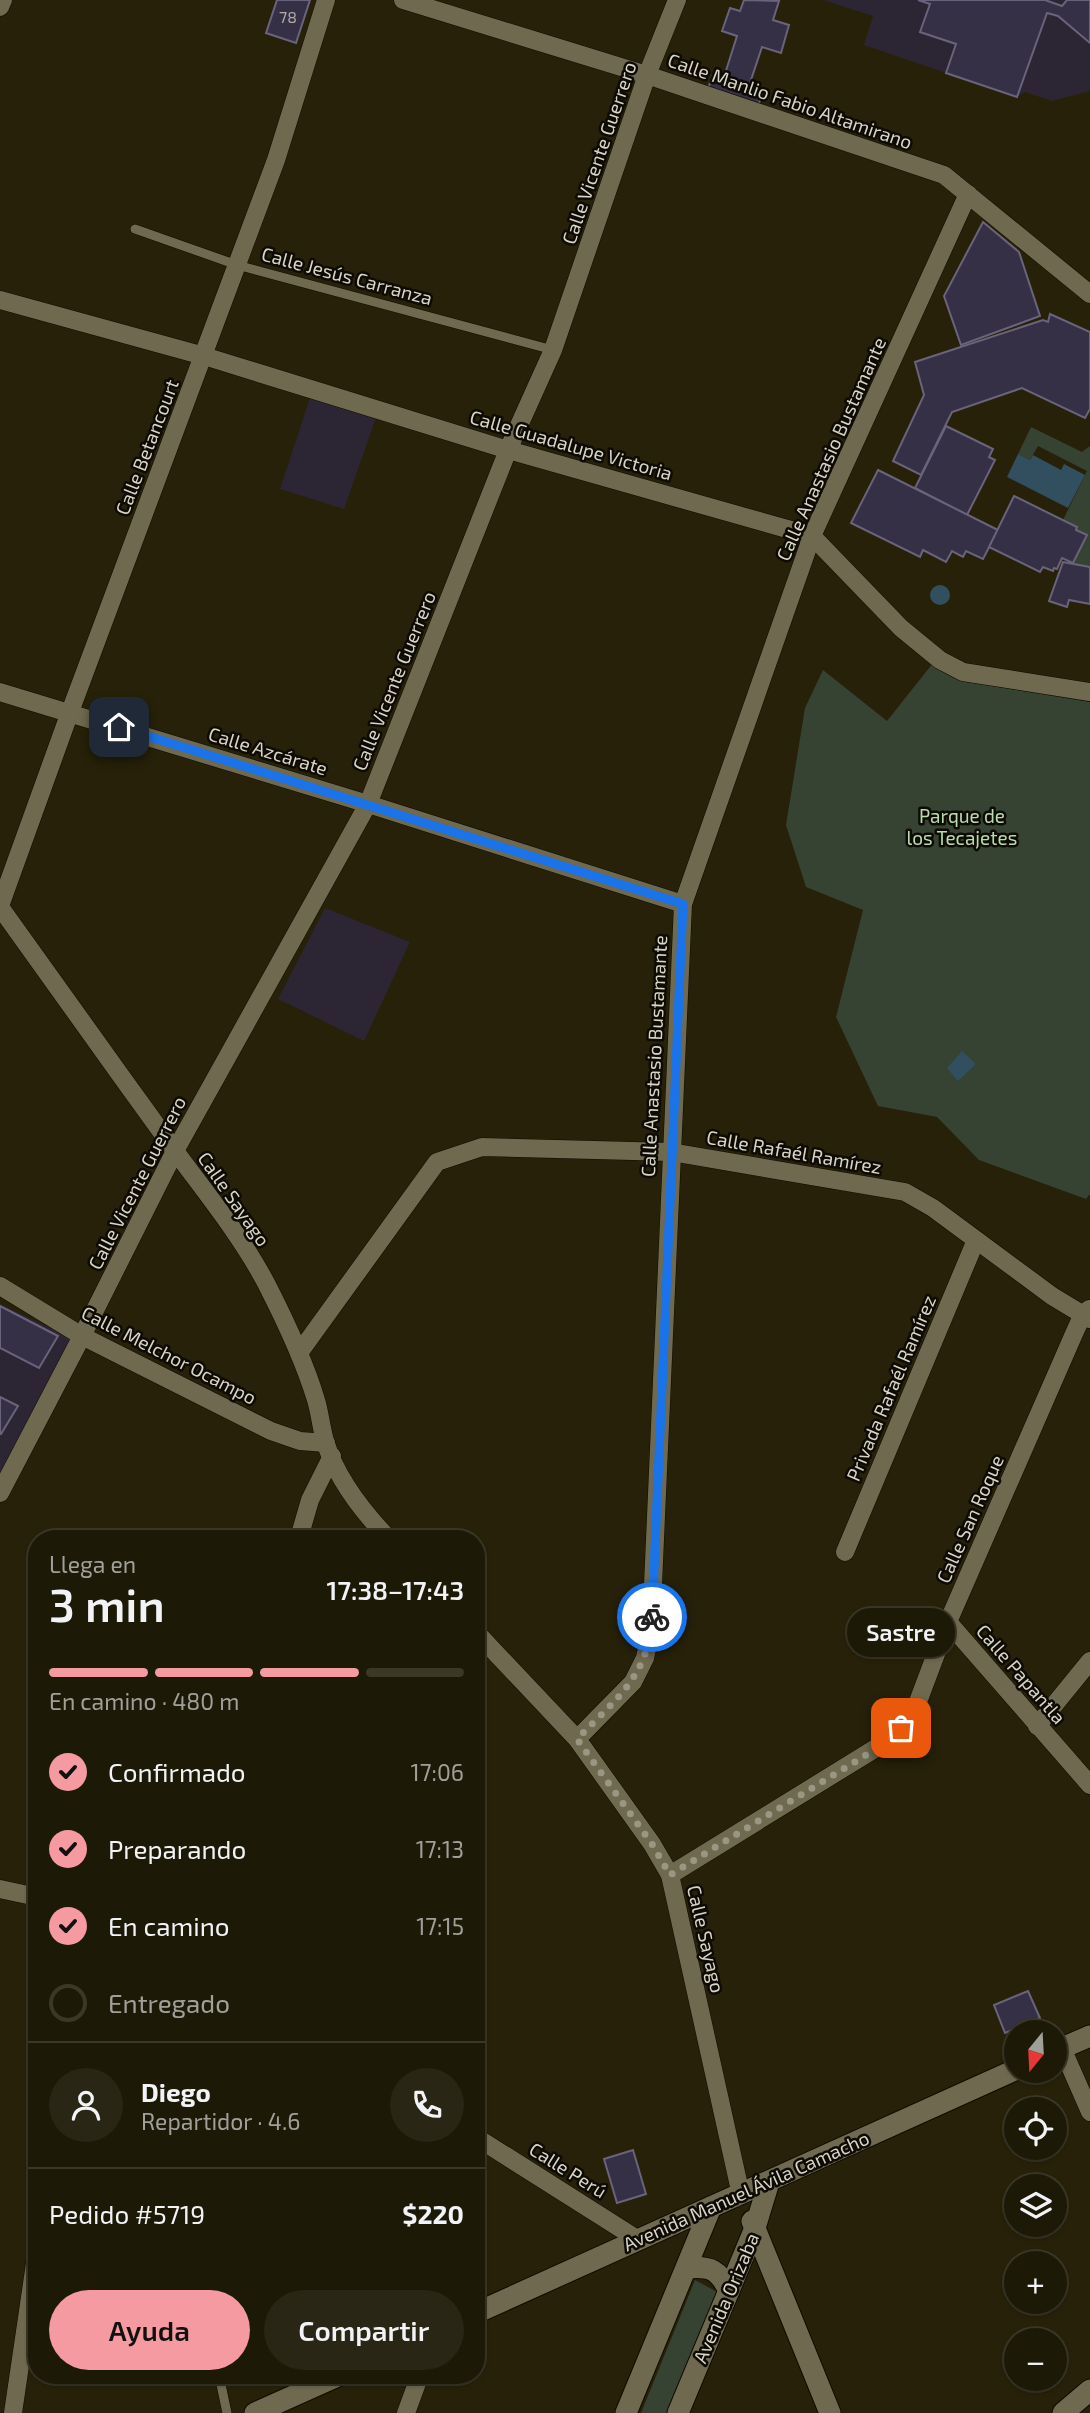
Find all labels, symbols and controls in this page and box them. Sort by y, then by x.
house number: 78 [279,7,297,26]
street label: Calle Manlio Fabio Altamirano [665,48,915,153]
street label: Calle Vicente Guerrero [557,59,641,247]
street label: Calle Jesús Carranza [259,242,435,309]
street label: Calle Anastasio Bustamante [771,334,890,564]
street label: Calle Betancourt [110,376,183,518]
street label: Calle Guadalupe Victoria [467,405,675,484]
street label: Calle Vicente Guerrero [347,588,440,774]
pin [89,697,149,757]
icon: home [100,708,138,746]
street label: Calle Azcárate [206,722,330,780]
park label: Parque de los Tecajetes [907,804,1017,849]
street label: Calle Anastasio Bustamante [636,935,671,1177]
street label: Calle Vicente Guerrero [83,1092,190,1273]
street label: Calle Rafaél Ramírez [705,1125,883,1178]
street label: Calle Sayago [194,1147,275,1250]
street label: Privada Rafaél Ramírez [841,1291,940,1484]
street label: Calle Melchor Ocampo [78,1301,260,1409]
street label: Calle San Roque [931,1451,1008,1586]
text: Llega en [49,1550,136,1578]
text: 17:38–17:43 [327,1574,464,1605]
text: 3 min [49,1576,165,1631]
courier [617,1582,687,1652]
icon: bike [633,1598,671,1636]
callout: Sastre [847,1609,955,1658]
text: Sastre [866,1618,936,1646]
street label: Calle Papantla [972,1619,1071,1728]
text: En camino · 480 m [49,1687,239,1715]
pin [871,1698,931,1758]
icon: bag [882,1709,920,1747]
icon: check [49,1753,87,1791]
text: Confirmado [108,1756,246,1787]
text: 17:06 [411,1758,464,1786]
icon: check [49,1830,87,1868]
text: Preparando [108,1833,246,1864]
text: 17:13 [416,1835,464,1863]
street label: Calle Sayago [683,1883,730,1995]
icon: check [49,1907,87,1945]
text: En camino [108,1910,230,1941]
text: 17:15 [416,1912,464,1940]
text: Entregado [108,1987,230,2018]
north arrow [1004,2020,1068,2082]
map controls [1004,2020,1067,2391]
button: person [49,2068,123,2142]
button: phone [390,2068,464,2142]
text: Diego [141,2076,211,2107]
button: locate [1004,2097,1067,2160]
text: Repartidor · 4.6 [141,2107,300,2135]
street label: Avenida Manuel Ávila Camacho [619,2126,872,2255]
street label: Calle Perú [525,2137,611,2202]
button: layers [1004,2174,1067,2237]
text: Pedido #5719 [49,2198,205,2229]
text: $220 [402,2198,464,2229]
street label: Avenida Orizaba [688,2229,763,2366]
button: + [1004,2251,1067,2314]
button: Ayuda [49,2290,250,2370]
button: Compartir [264,2290,464,2370]
button: − [1004,2328,1067,2391]

